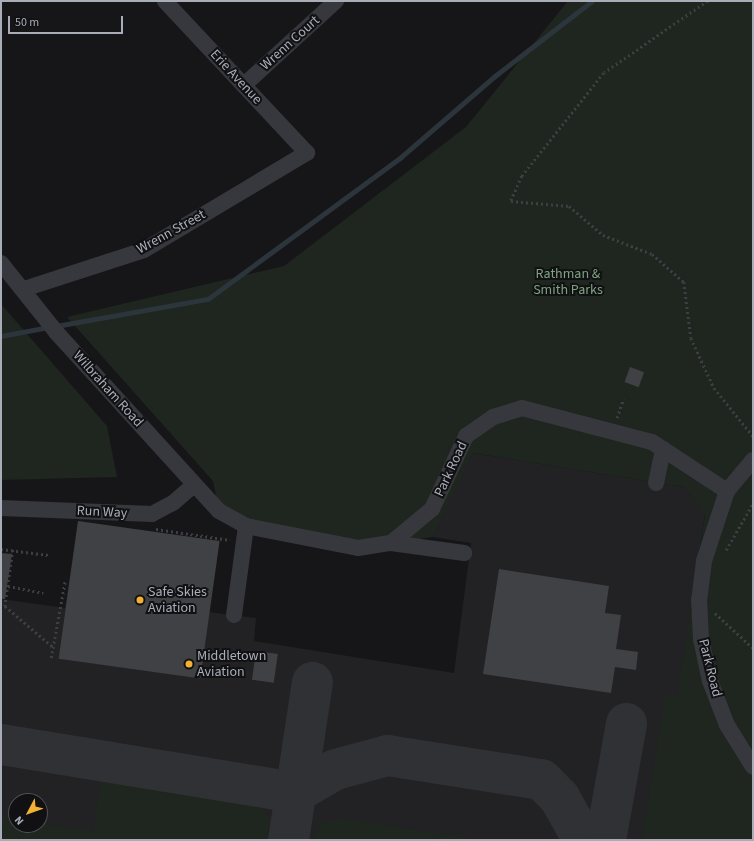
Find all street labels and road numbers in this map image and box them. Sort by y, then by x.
street label: Wrenn Court [257,12,323,74]
street label: Erie Avenue [206,46,266,108]
street label: Wrenn Street [134,206,208,258]
street label: Wilbraham Road [69,348,147,430]
street label: Park Road [431,439,471,499]
street label: Run Way [76,502,128,522]
street label: Park Road [695,637,725,699]

